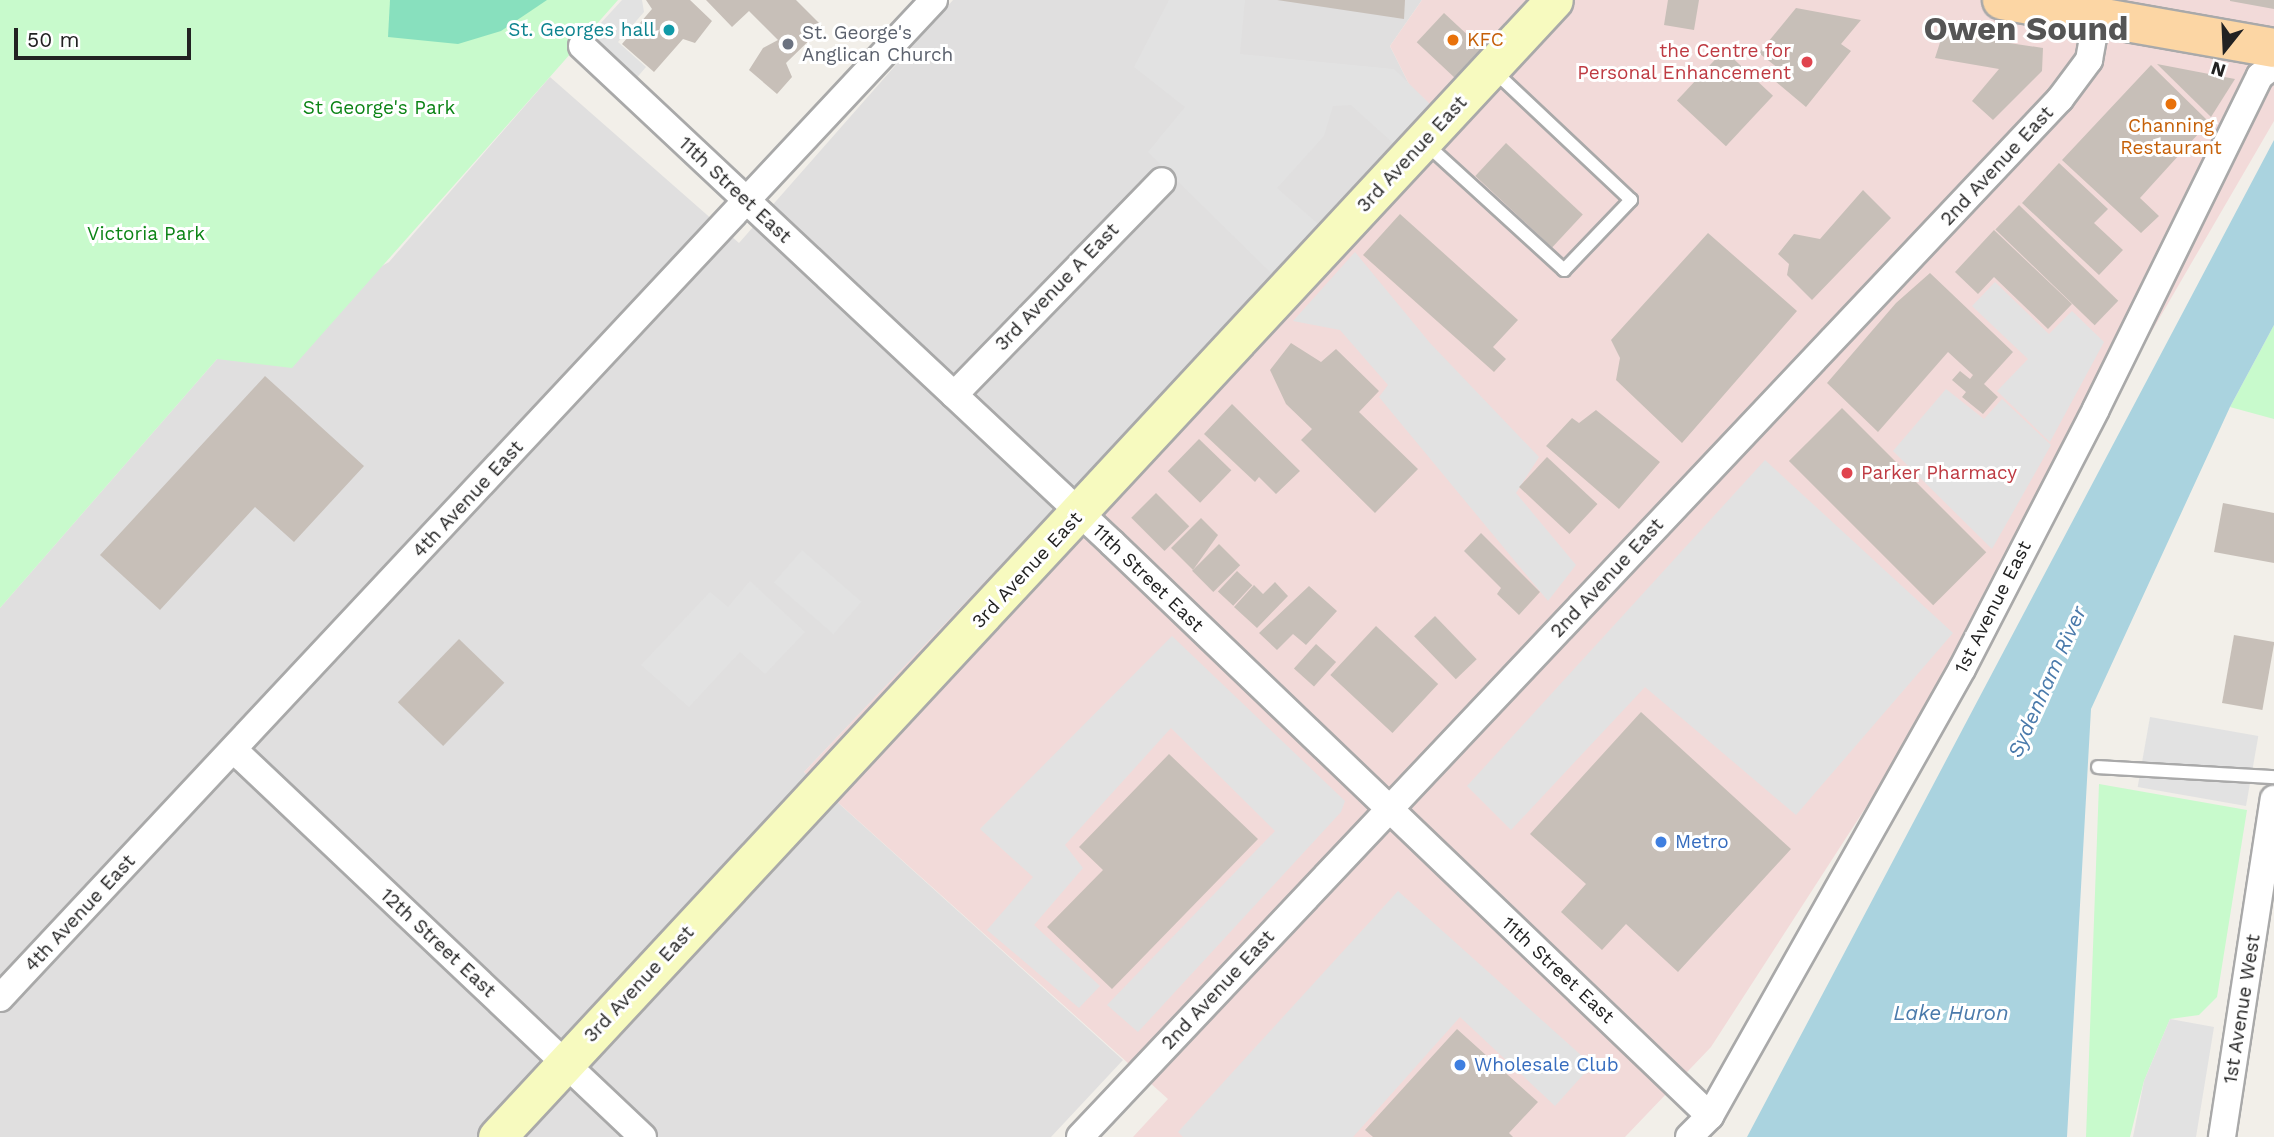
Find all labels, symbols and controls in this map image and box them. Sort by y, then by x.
district label: Owen Sound [1923,9,2129,49]
scale bar [18,14,194,58]
north arrow [2190,14,2260,84]
place label: St. Georges hall [508,19,655,41]
marker: St. Georges hall [661,22,677,38]
place label: St. George's Anglican Church [802,22,953,66]
text: 50 m [27,27,79,52]
place label: KFC [1467,29,1504,51]
marker: KFC [1445,32,1461,48]
marker: St. George's Anglican Church [780,36,796,52]
place label: the Centre for Personal Enhancement [1577,40,1791,84]
marker: the Centre for Personal Enhancement [1797,52,1817,72]
text: N [2208,56,2229,83]
street label: 3rd Avenue East [1352,91,1472,217]
marker: Channing Restaurant [2163,96,2179,112]
park label: St George's Park [303,97,455,119]
street label: 2nd Avenue East [1936,101,2058,231]
place label: Channing Restaurant [2120,115,2222,159]
street label: 11th Street East [674,132,796,248]
street label: 3rd Avenue A East [990,218,1124,356]
park label: Victoria Park [87,223,205,245]
street label: 4th Avenue East [408,436,528,562]
place label: Parker Pharmacy [1861,462,2018,484]
marker: Parker Pharmacy [1839,465,1855,481]
street label: 3rd Avenue East [967,507,1087,633]
street label: 2nd Avenue East [1546,513,1668,643]
street label: 11th Street East [1088,519,1208,637]
street label: 1st Avenue East [1950,537,2036,677]
water label: Sydenham River [2002,602,2092,762]
place label: Metro [1675,831,1729,853]
marker: Metro [1653,834,1669,850]
street label: 4th Avenue East [20,850,140,976]
street label: 12th Street East [376,884,500,1002]
street label: 11th Street East [1497,912,1619,1028]
street label: 3rd Avenue East [579,921,699,1047]
street label: 2nd Avenue East [1157,925,1279,1055]
street label: 1st Avenue West [2219,932,2265,1086]
water label: Lake Huron [1893,1000,2009,1026]
place label: Wholesale Club [1474,1054,1619,1076]
marker: Wholesale Club [1452,1057,1468,1073]

